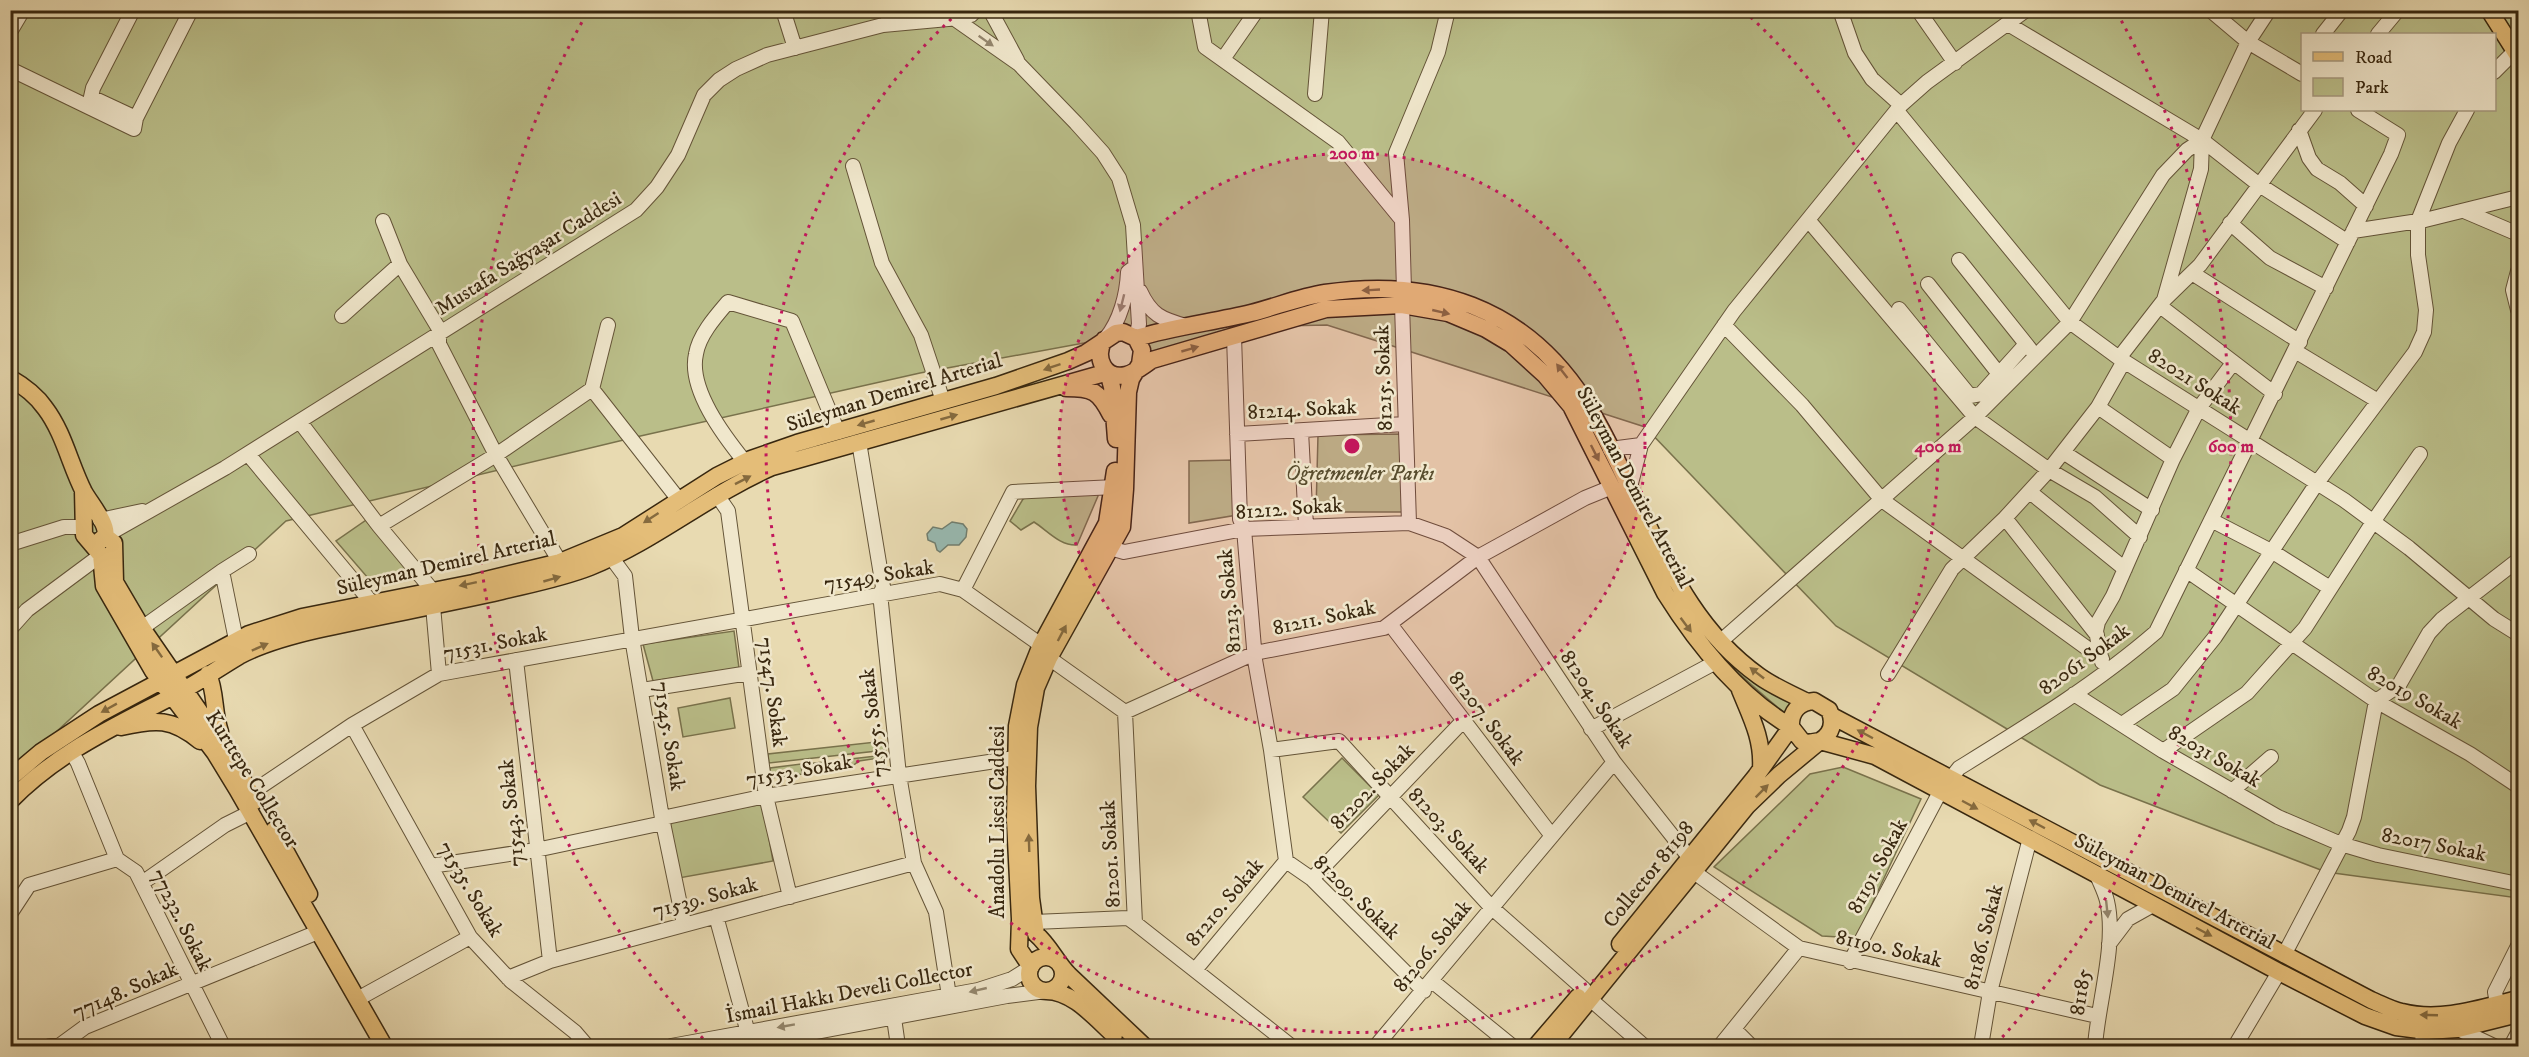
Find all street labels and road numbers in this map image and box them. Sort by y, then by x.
street label: Mustafa Sağyaşar Caddesi [431,186,626,322]
street label: 81215. Sokak [1369,324,1399,432]
street label: 82021 Sokak [2143,343,2247,421]
street label: Süleyman Demirel Arterial [783,348,1006,438]
street label: Süleyman Demirel Arterial [1570,382,1699,593]
street label: 81214. Sokak [1247,394,1358,426]
street label: 81212. Sokak [1235,492,1344,526]
street label: Süleyman Demirel Arterial [334,526,559,602]
street label: 81213. Sokak [1212,547,1247,654]
street label: 71549. Sokak [822,554,937,598]
street label: 81211. Sokak [1270,594,1379,642]
street label: 82061 Sokak [2034,618,2136,701]
street label: 71531. Sokak [441,621,550,667]
street label: 71547. Sokak [751,636,793,749]
street label: 81204. Sokak [1554,646,1639,754]
street label: 82019 Sokak [2362,660,2467,736]
street label: 71555. Sokak [854,666,894,779]
street label: 81207. Sokak [1442,666,1530,771]
street label: 71545. Sokak [648,680,691,793]
street label: Kurttepe Collector [199,706,305,853]
street label: 82031 Sokak [2163,720,2266,794]
street label: Anadolu Lisesi Caddesi [985,726,1011,918]
street label: 81202. Sokak [1325,737,1421,836]
street label: 71553. Sokak [744,749,855,793]
street label: 71543. Sokak [493,757,531,868]
street label: 81203. Sokak [1402,782,1495,879]
street label: 81201. Sokak [1095,799,1127,908]
street label: 81191. Sokak [1842,814,1914,919]
street label: Collector 81198 [1598,816,1700,933]
street label: 82017 Sokak [2379,822,2489,868]
street label: Süleyman Demirel Arterial [2069,828,2280,956]
street label: 71535. Sokak [431,837,509,943]
street label: 81209. Sokak [1307,850,1406,946]
street label: 81210. Sokak [1180,853,1270,952]
street label: 77232. Sokak [144,865,218,976]
street label: 71539. Sokak [650,871,761,924]
street label: 81186. Sokak [1958,881,2010,993]
street label: 81206. Sokak [1388,895,1478,998]
street label: 81190. Sokak [1833,924,1945,974]
street label: İsmail Hakkı Develi Collector [723,955,975,1030]
street label: 77148. Sokak [69,956,183,1026]
street label: 81185 [2064,967,2097,1017]

